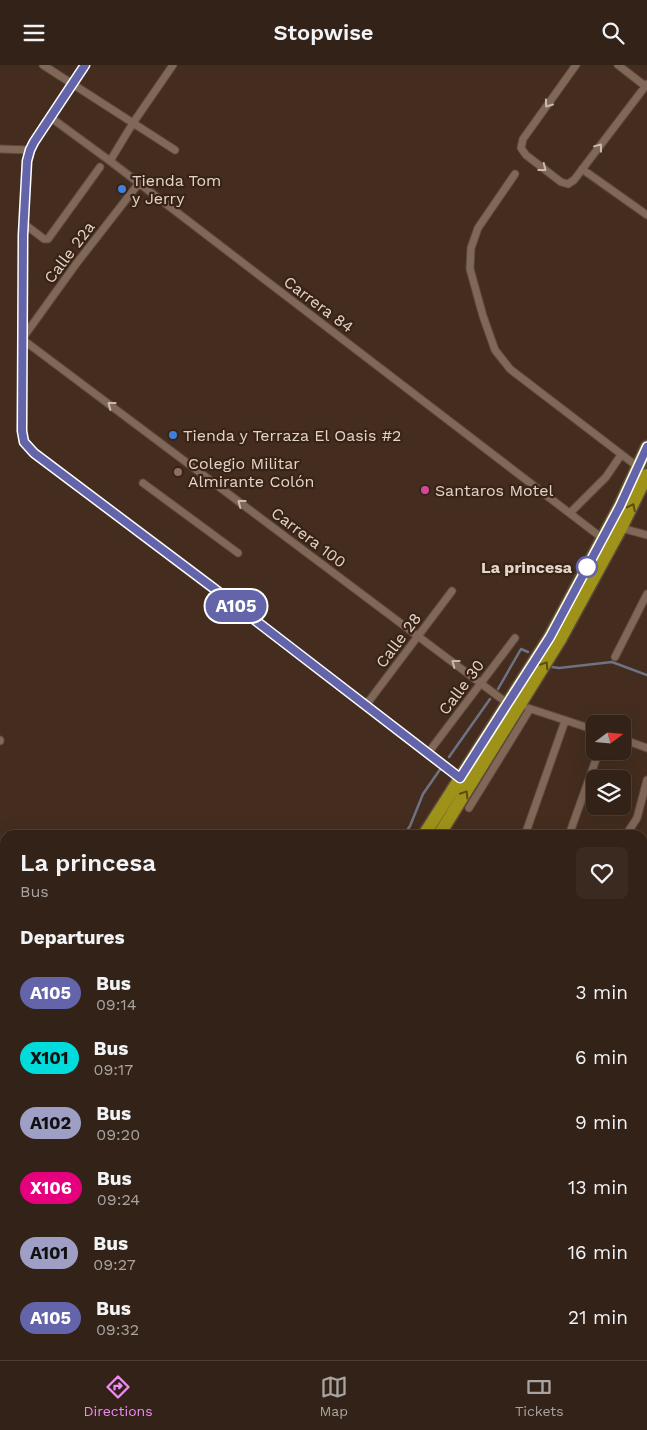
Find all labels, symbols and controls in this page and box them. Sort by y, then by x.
icon: menu [20,19,48,47]
icon: search [599,19,627,47]
text: Stopwise [273,20,374,45]
one-way arrow [545,98,554,108]
one-way arrow [593,143,602,152]
one-way arrow [537,162,547,171]
place label: Tienda Tom y Jerry [132,171,221,208]
marker: Tienda Tom y Jerry [116,183,128,195]
street label: Calle 22a [40,218,99,287]
street label: Carrera 84 [280,272,357,337]
one-way arrow [107,402,117,411]
place label: Tienda y Terraza El Oasis #2 [183,426,401,445]
marker: Tienda y Terraza El Oasis #2 [167,429,179,441]
place label: Colegio Militar Almirante Colón [188,454,314,491]
marker: Colegio Militar Almirante Colón [172,466,184,478]
place label: Santaros Motel [435,481,553,500]
marker: Santaros Motel [419,484,431,496]
one-way arrow [238,500,247,508]
street label: Carrera 100 [268,503,350,572]
one-way arrow [626,503,636,512]
marker: La princesa [576,556,598,578]
place label: La princesa [481,558,573,577]
line badge: A105 [201,590,271,622]
text: A105 [216,595,256,616]
street label: Calle 28 [372,609,425,671]
street label: Calle 30 [435,656,488,718]
one-way arrow [451,660,461,669]
one-way arrow [539,661,549,670]
north arrow [586,715,631,760]
map controls [586,715,631,815]
button: layers [586,770,631,815]
one-way arrow [458,790,468,799]
button: heart [576,847,628,899]
text: La princesa [20,849,156,877]
text: Bus [20,882,49,901]
text: Departures [20,926,125,949]
text: Bus [96,972,131,995]
text: 3 min [576,981,628,1004]
text: A105 [30,982,71,1003]
text: 09:14 [96,995,136,1014]
text: Bus [94,1037,128,1060]
text: 6 min [575,1046,628,1069]
text: X101 [30,1047,69,1068]
text: 09:17 [94,1060,133,1079]
text: Bus [96,1102,131,1125]
text: 9 min [575,1111,628,1134]
text: A102 [30,1112,71,1133]
text: 09:20 [96,1125,140,1144]
text: Bus [97,1167,132,1190]
text: 13 min [568,1176,628,1199]
text: X106 [30,1177,72,1198]
text: 09:24 [97,1190,140,1209]
text: Bus [93,1232,128,1255]
text: 16 min [568,1241,628,1264]
text: A101 [30,1242,68,1263]
text: 09:27 [93,1255,136,1274]
text: Bus [96,1297,131,1320]
text: 21 min [568,1306,628,1329]
text: A105 [30,1307,71,1328]
text: 09:32 [96,1320,139,1339]
tab: Directions [83,1373,153,1419]
tab: Map [319,1373,348,1419]
tab: Tickets [515,1373,564,1419]

